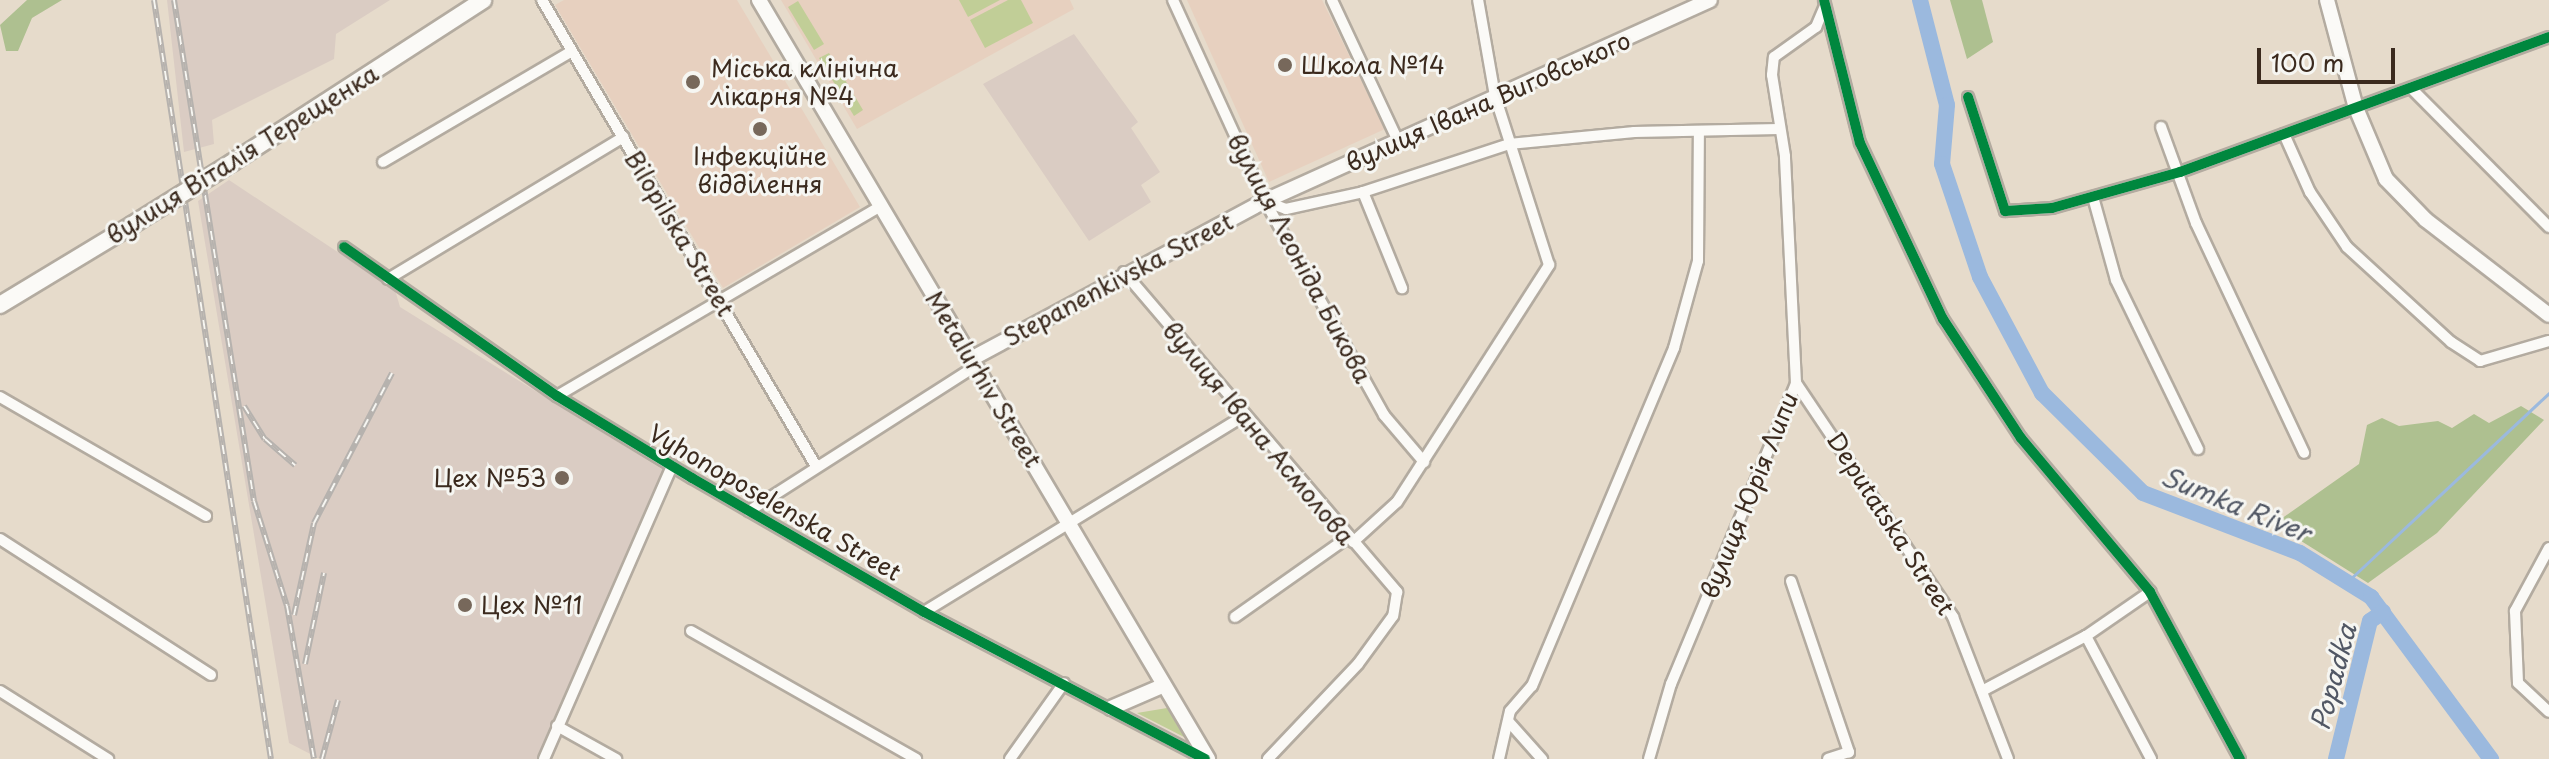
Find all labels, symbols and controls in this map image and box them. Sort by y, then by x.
street label: вулиця Івана Виговського [1341,25,1635,177]
scale bar [2261,32,2399,82]
text: 100 m [2271,44,2344,80]
place label: Школа №14 [1301,51,1446,79]
place label: Міська клінічна лікарня №4 [711,54,899,110]
marker: Школа №14 [1276,56,1294,74]
street label: вулиця Віталія Терещенка [101,58,383,250]
marker: Міська клінічна лікарня №4 [682,71,704,93]
marker: Інфекційне відділення [751,120,769,138]
street label: вулиця Леоніда Бикова [1222,128,1378,388]
place label: Інфекційне відділення [693,142,827,198]
street label: Bilopilska Street [619,144,741,322]
street label: Stepanenkivska Street [997,206,1239,352]
street label: Metalurhiv Street [920,285,1048,473]
street label: вулиця Івана Асмолова [1157,315,1361,551]
street label: вулиця Юрія Липи [1694,387,1804,603]
street label: Vyhonoposelenska Street [642,417,908,587]
street label: Deputatska Street [1820,425,1962,621]
water label: Sumka River [2156,460,2316,548]
place label: Цех №53 [433,464,546,492]
marker: Цех №53 [553,469,571,487]
place label: Цех №11 [481,591,584,619]
marker: Цех №11 [456,596,474,614]
water label: Popadka [2304,620,2362,734]

